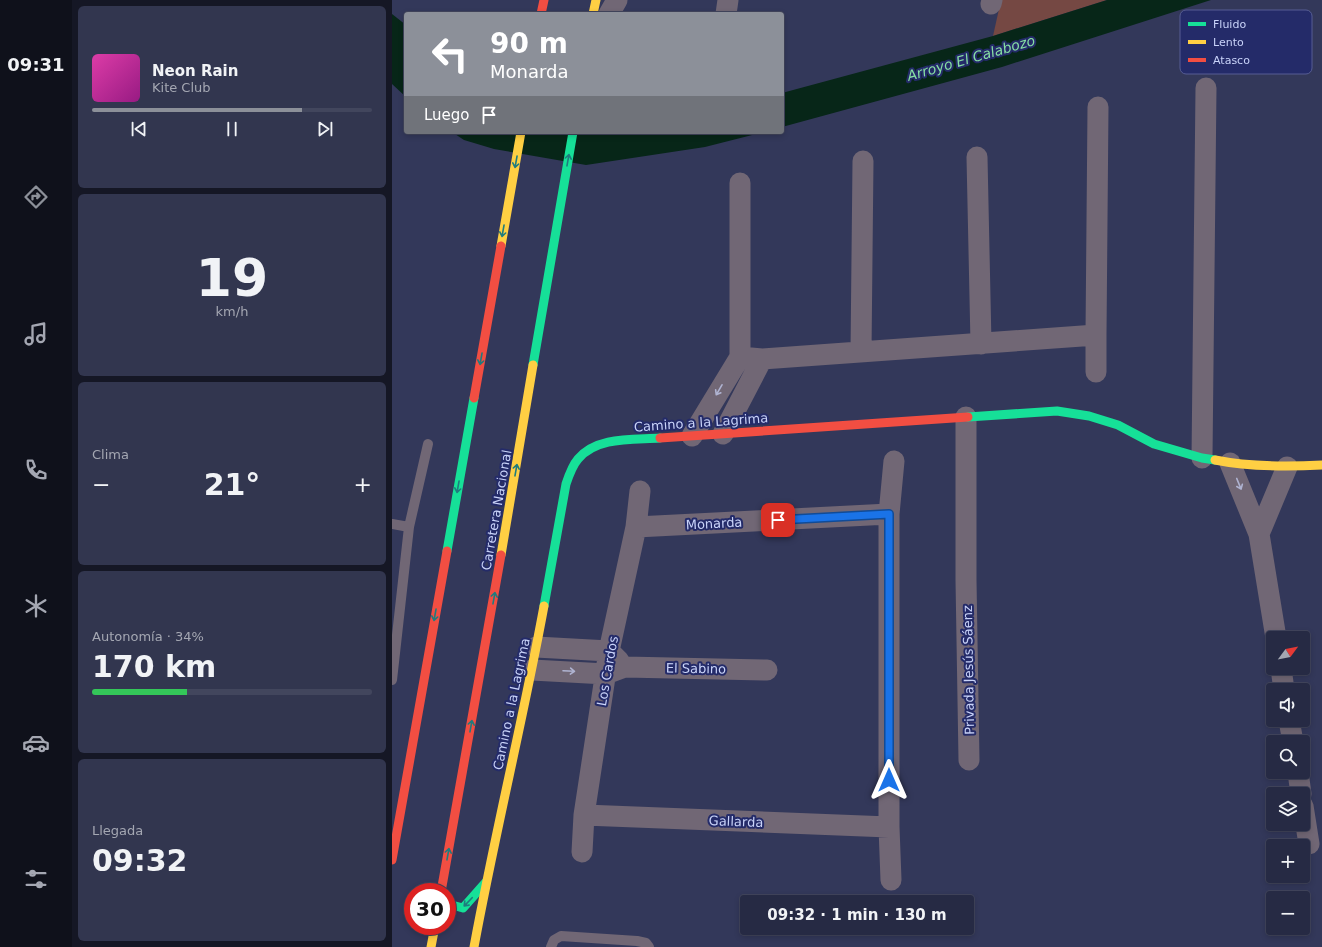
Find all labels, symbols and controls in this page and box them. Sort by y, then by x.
legend [1180,10,1312,74]
text: Fluido [1213,18,1246,31]
text: 90 m [490,27,568,60]
icon: left [424,28,476,80]
water label: Arroyo El Calabozo [904,32,1037,84]
text: Lento [1213,36,1244,49]
text: 09:31 [7,54,65,75]
text: Atasco [1213,54,1250,67]
text: Monarda [490,61,569,82]
text: Neon Rain [152,62,238,80]
text: Kite Club [152,80,211,95]
icon: arrive [478,104,500,126]
text: Luego [424,106,470,124]
icon: previous [128,118,150,140]
icon: pause [221,118,243,140]
icon: next [314,118,336,140]
one-way arrow [564,154,572,167]
one-way arrow [511,155,519,168]
icon: directions [22,183,50,211]
one-way arrow [499,224,507,237]
text: 19 [196,248,268,308]
text: km/h [216,304,248,319]
icon: music [22,320,50,348]
one-way arrow [476,352,484,365]
one-way arrow [714,384,722,396]
street label: Camino a la Lagrima [633,410,769,435]
text: Clima [92,447,129,462]
street label: Carretera Nacional [479,449,514,571]
icon: phone [22,456,50,484]
one-way arrow [512,464,520,477]
text: 21° [204,467,260,502]
text: − [92,472,110,497]
text: + [354,472,372,497]
one-way arrow [1235,478,1243,490]
one-way arrow [454,480,462,493]
pin [761,503,795,537]
icon: arrive [767,509,789,531]
street label: Monarda [685,515,743,532]
icon: climate [22,592,50,620]
one-way arrow [490,592,498,605]
street label: Privada Jesús Sáenz [960,605,977,735]
one-way arrow [431,608,439,621]
text: Autonomía · 34% [92,629,204,644]
north arrow [1266,631,1310,675]
map controls [1266,631,1310,935]
street label: Los Cardos [594,635,621,707]
street label: Camino a la Lagrima [490,637,533,771]
text: 170 km [92,649,216,684]
street label: El Sabino [666,660,726,677]
one-way arrow [562,668,575,675]
button: sound [1266,683,1310,727]
one-way arrow [467,720,475,733]
icon: car [22,729,50,757]
button: search [1266,735,1310,779]
position arrow [868,759,910,801]
button: layers [1266,787,1310,831]
street label: Gallarda [708,813,764,830]
text: Llegada [92,823,143,838]
button: + [1266,839,1310,883]
text: 09:32 [92,843,188,878]
one-way arrow [444,848,452,861]
icon: filters [22,865,50,893]
speed limit sign: 30 [404,883,456,935]
button: − [1266,891,1310,935]
one-way arrow [464,897,473,907]
text: 09:32 · 1 min · 130 m [767,906,947,924]

